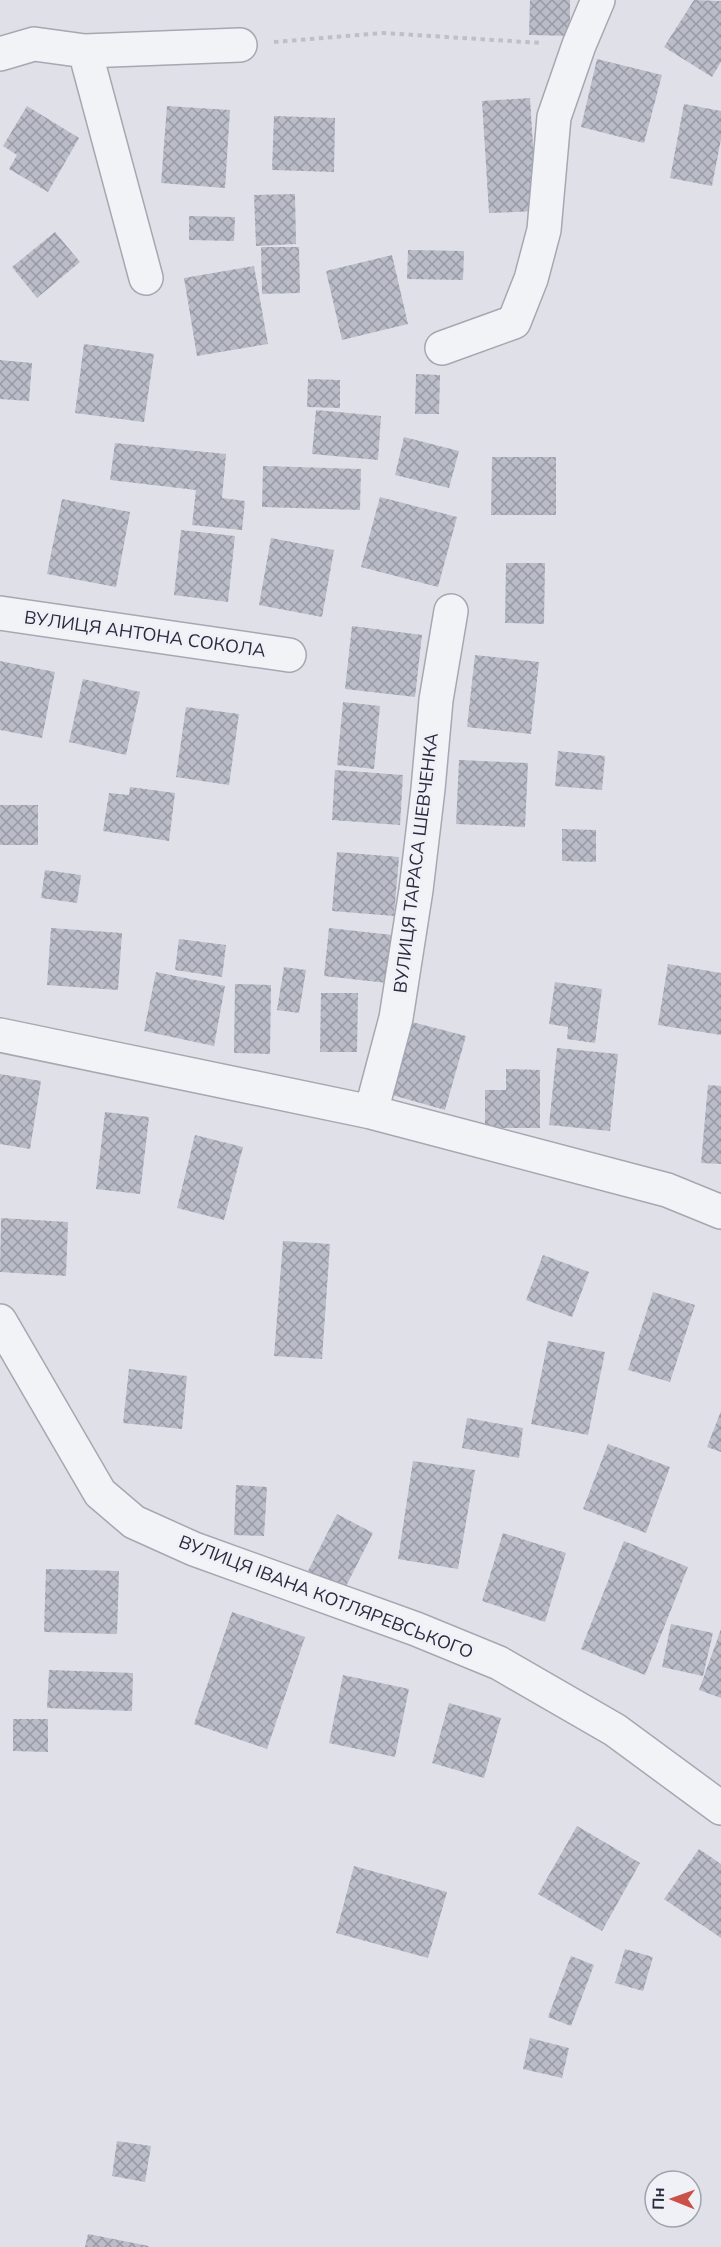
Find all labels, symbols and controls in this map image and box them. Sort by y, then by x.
street label: ВУЛИЦЯ АНТОНА СОКОЛА [23,605,267,662]
street label: ВУЛИЦЯ ТАРАСА ШЕВЧЕНКА [388,732,443,994]
street label: ВУЛИЦЯ ІВАНА КОТЛЯРЕВСЬКОГО [176,1530,477,1663]
north arrow [643,2169,703,2229]
text: Пн [648,2187,668,2210]

